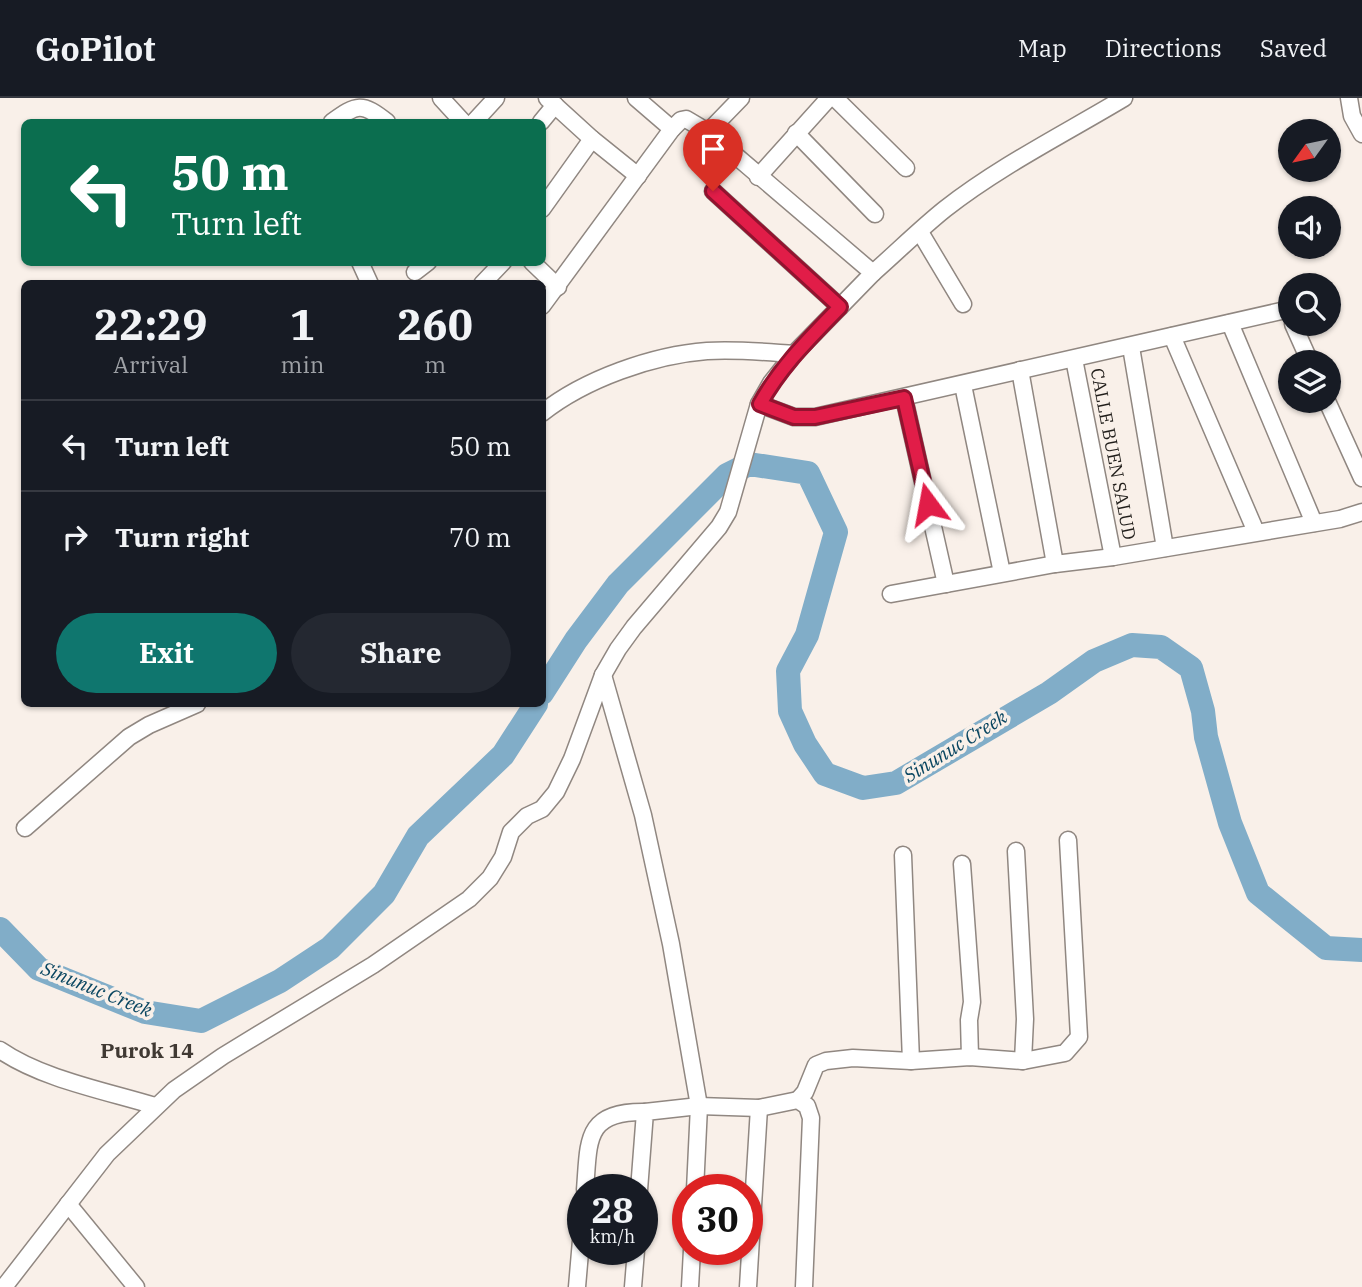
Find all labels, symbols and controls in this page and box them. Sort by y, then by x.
text: GoPilot [35,27,156,70]
text: Map [1018,32,1067,64]
text: Directions [1105,32,1222,64]
text: Saved [1260,32,1327,64]
pin [683,119,743,191]
north arrow [1278,119,1340,182]
map controls [1278,119,1341,413]
icon: arrive [694,130,732,168]
text: 50 m [171,140,289,203]
icon: left [56,147,147,238]
button: sound [1278,196,1341,259]
text: Turn left [171,202,302,244]
button: search [1278,273,1341,336]
text: 22:29 [94,297,208,352]
text: 1 [290,297,315,352]
text: 260 [397,297,473,352]
text: Arrival [113,349,188,379]
text: min [281,349,324,379]
text: m [424,349,446,379]
button: layers [1278,350,1341,413]
street label: CALLE BUEN SALUD [1086,366,1141,542]
icon: left [56,427,94,465]
text: Turn left [115,429,229,463]
text: 50 m [449,429,511,463]
position arrow [891,467,965,541]
icon: right [56,518,94,556]
text: Turn right [115,520,249,554]
text: 70 m [449,520,511,554]
button: Exit [56,613,277,693]
button: Share [291,613,511,693]
water label: Sinunuc Creek [898,704,1012,788]
water label: Sinunuc Creek [37,955,157,1023]
district label: Purok 14 [100,1036,194,1064]
speed limit sign: 30 [672,1174,763,1265]
text: 28 [591,1187,634,1233]
text: km/h [590,1225,635,1248]

